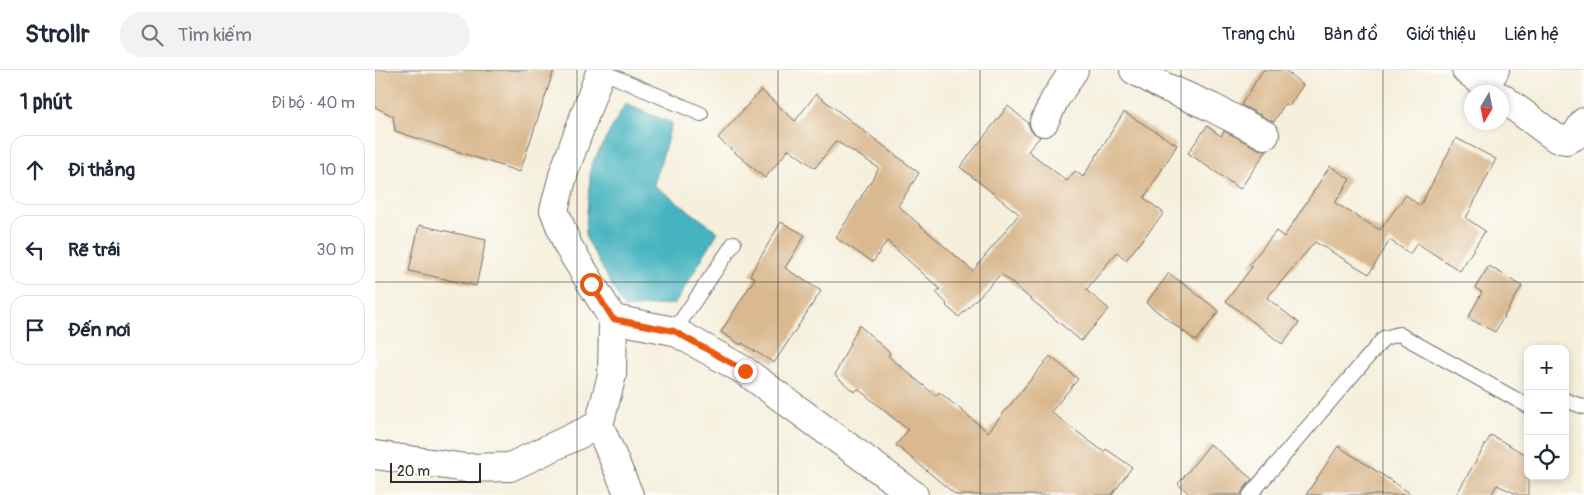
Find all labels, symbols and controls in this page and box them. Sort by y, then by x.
search box [120,12,470,57]
text: Strollr [25,20,90,49]
icon: search [138,21,166,49]
text: Tìm kiếm [178,23,252,47]
text: Trang chủ [1222,23,1296,46]
text: Bản đồ [1324,23,1378,46]
text: Giới thiệu [1406,23,1476,46]
text: Liên hệ [1504,23,1559,46]
north arrow [1464,85,1509,130]
text: 1 phút [20,89,72,116]
text: Đi bộ · 40 m [271,93,355,113]
icon: ahead [21,156,49,184]
text: Đi thẳng [68,158,135,182]
text: 10 m [319,160,354,180]
icon: left [21,236,49,264]
text: Rẽ trái [68,238,120,262]
text: 30 m [316,240,354,260]
route start [580,273,603,296]
icon: arrive [21,316,49,344]
text: Đến nơi [68,318,130,342]
map controls [1524,345,1569,480]
button: + [1524,345,1569,390]
route end [734,360,757,383]
button: − [1524,390,1569,435]
button: locate [1524,435,1569,480]
scale bar [390,460,481,483]
text: 20 m [397,463,430,480]

